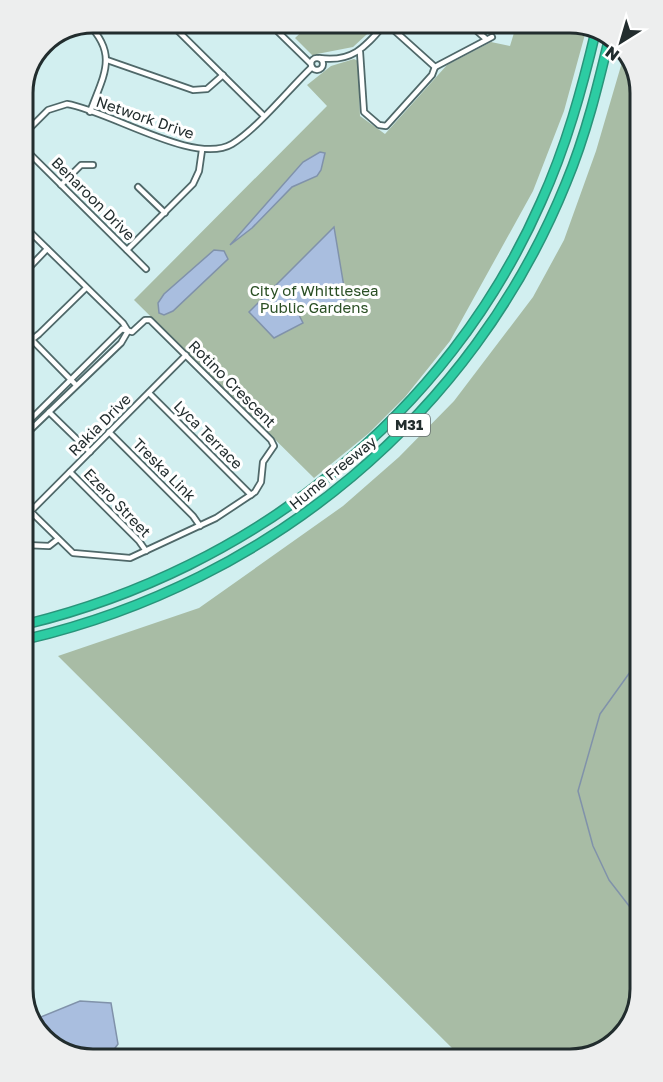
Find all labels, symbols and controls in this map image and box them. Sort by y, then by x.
north arrow [591,12,651,72]
text: N [601,42,623,66]
street label: Network Drive [94,92,197,142]
street label: Benaroon Drive [48,153,139,244]
park label: City of Whittlesea Public Gardens [250,281,378,316]
street label: Rotino Crescent [185,336,280,431]
street label: Rakia Drive [64,389,134,459]
street label: Lyca Terrace [171,396,247,472]
road number: M31 [388,414,430,436]
street label: Hume Freeway [285,431,380,513]
street label: Treska Link [130,434,200,505]
street label: Ezero Street [81,464,155,540]

